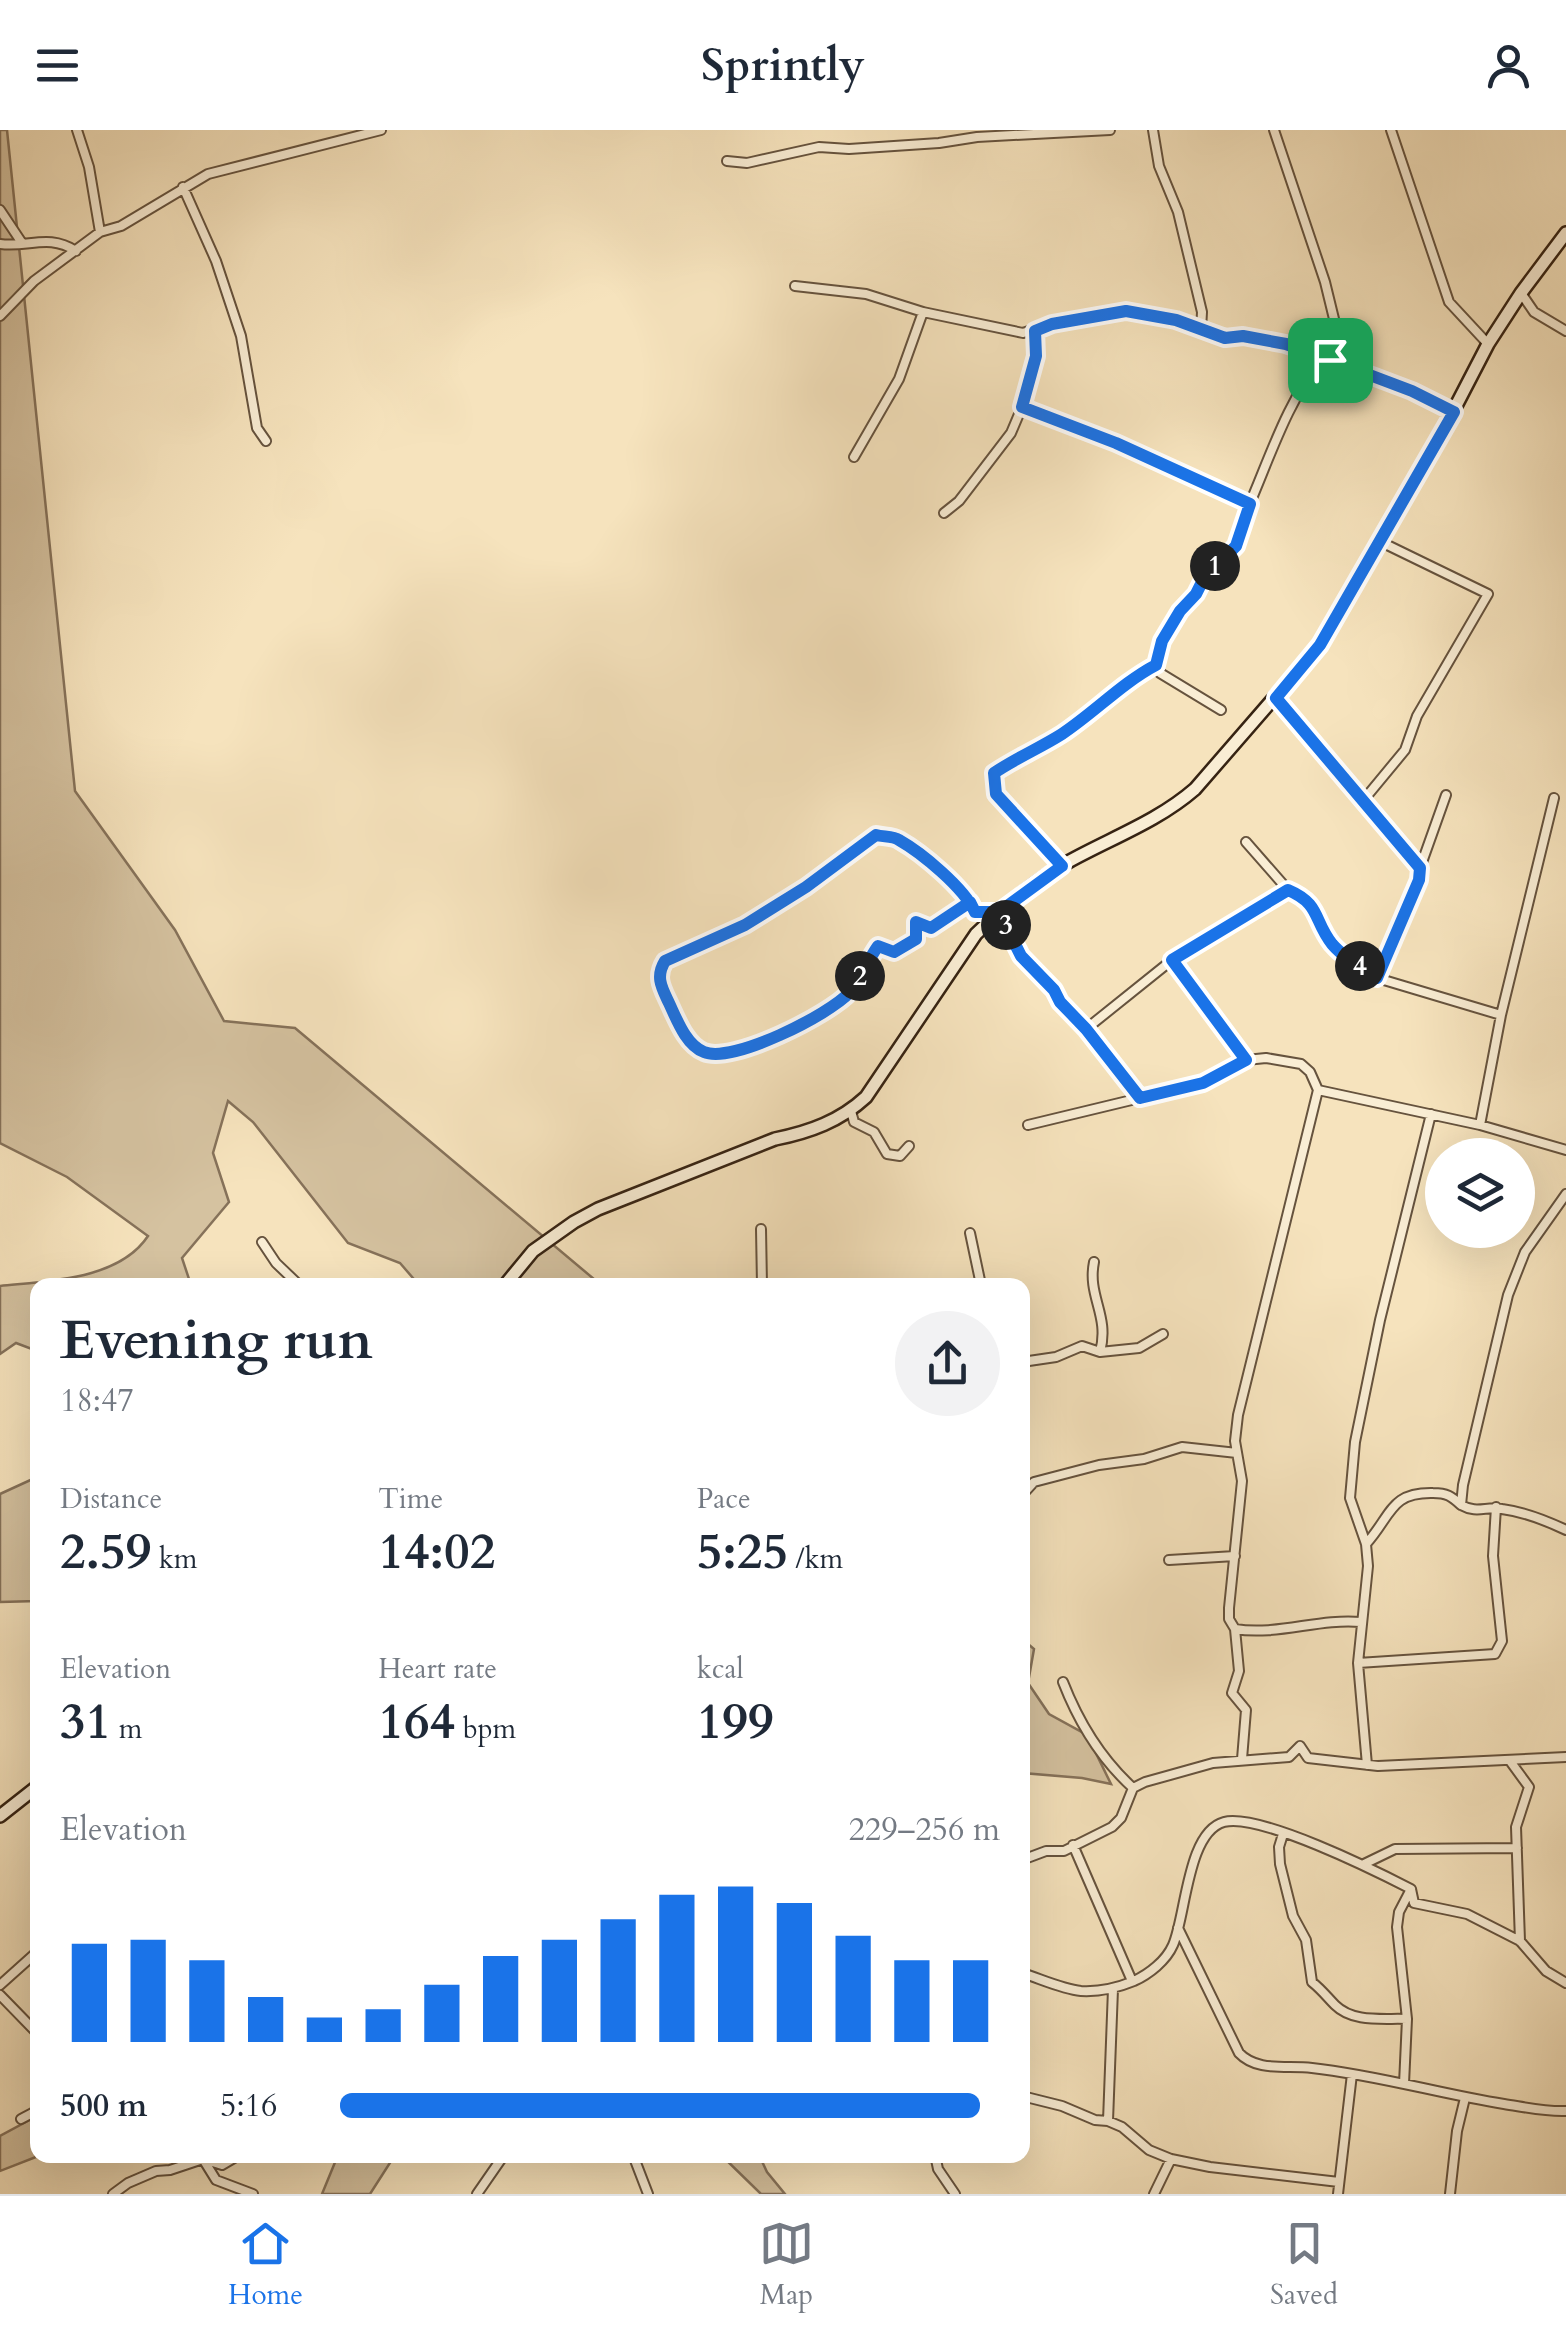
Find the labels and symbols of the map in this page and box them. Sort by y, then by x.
pin [1288,318,1373,403]
pin: 1 [1190,541,1240,591]
pin: 3 [981,900,1031,950]
pin: 4 [1335,941,1385,991]
pin: 2 [835,951,885,1001]

